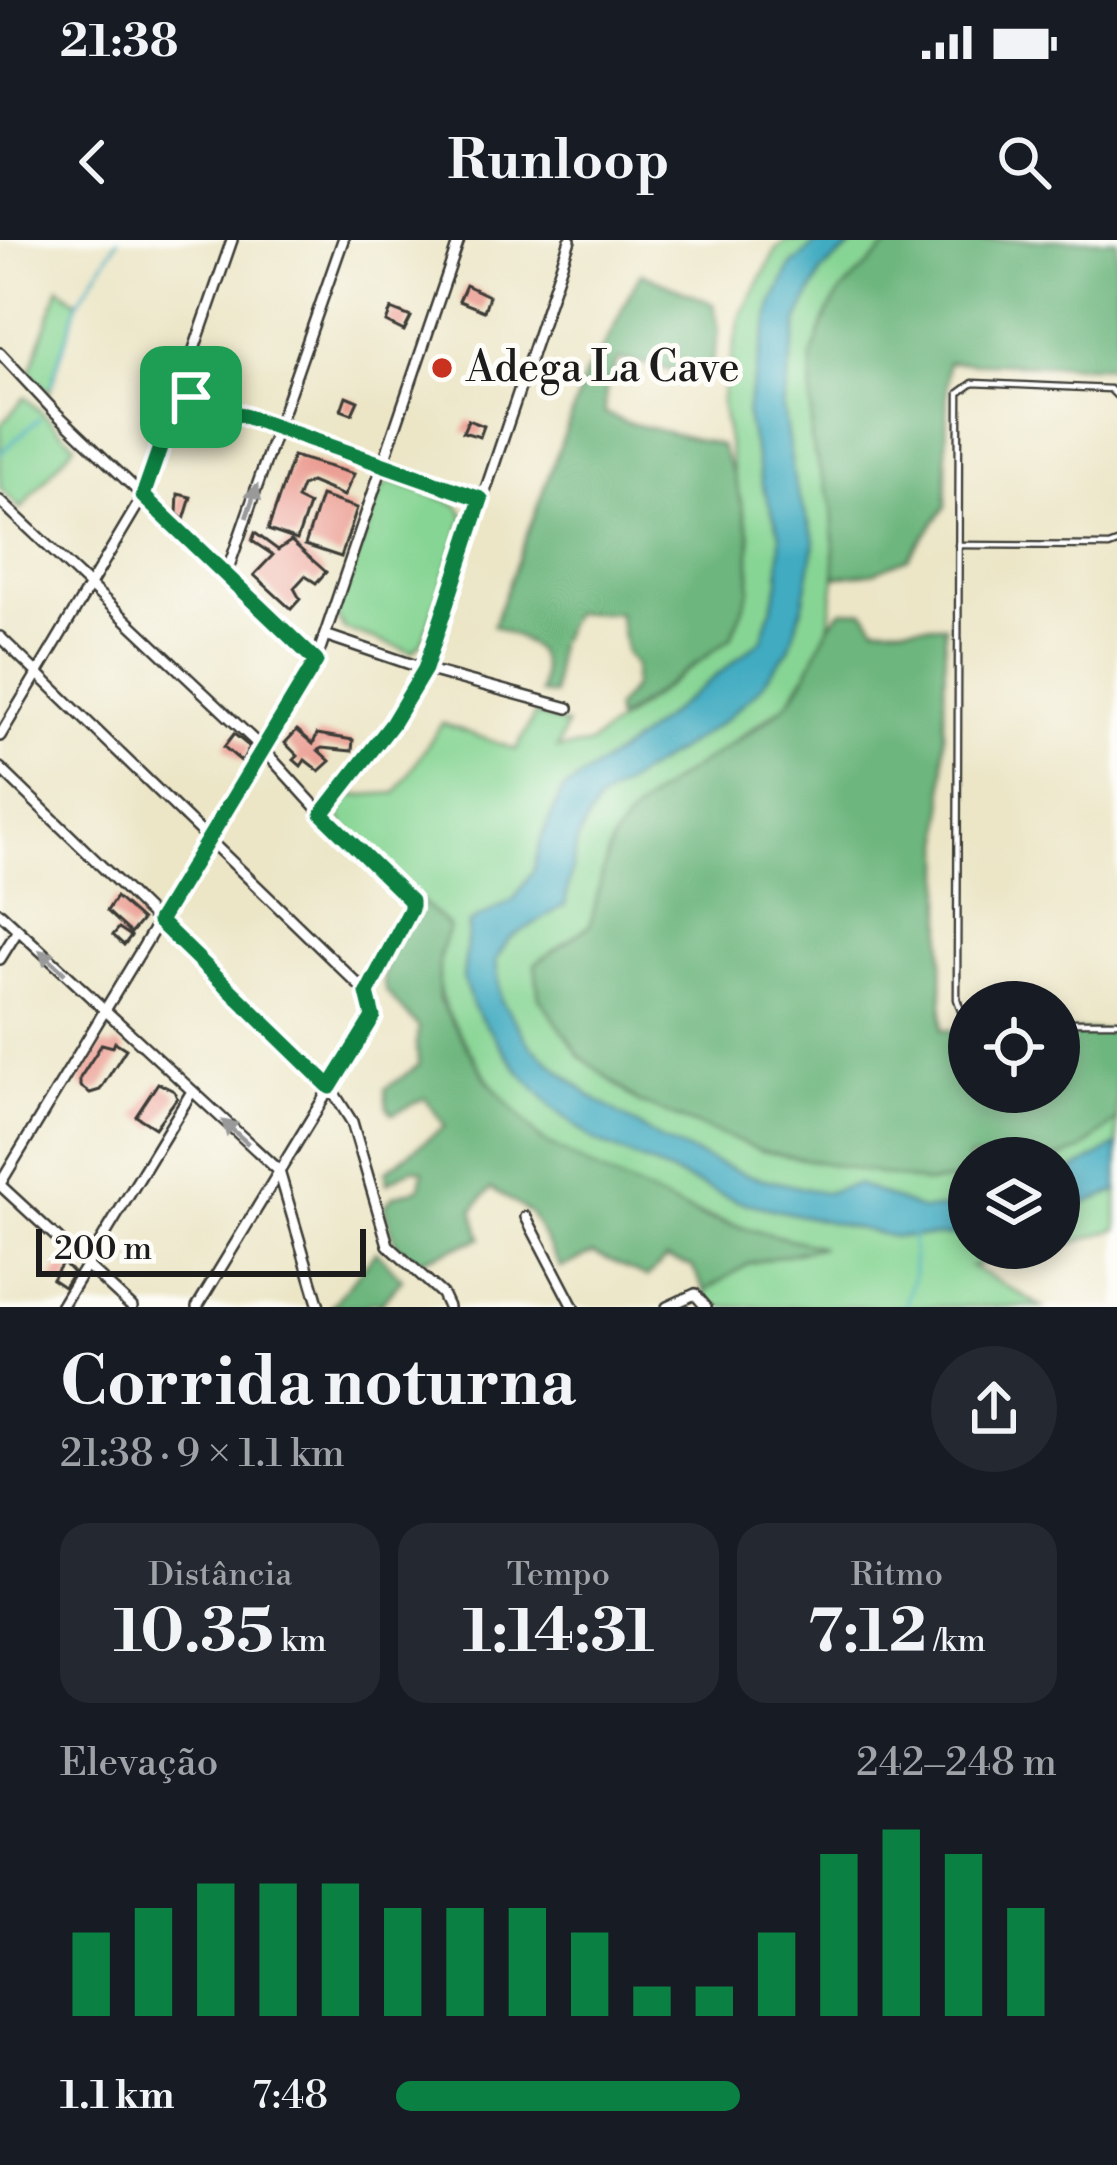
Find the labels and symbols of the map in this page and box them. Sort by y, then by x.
place label: Adega La Cave [465,342,740,396]
pin [140,346,242,448]
marker: Adega La Cave [429,355,455,381]
one-way arrow [244,483,262,519]
one-way arrow [38,949,67,977]
one-way arrow [220,1119,250,1146]
scale bar [36,1223,366,1276]

